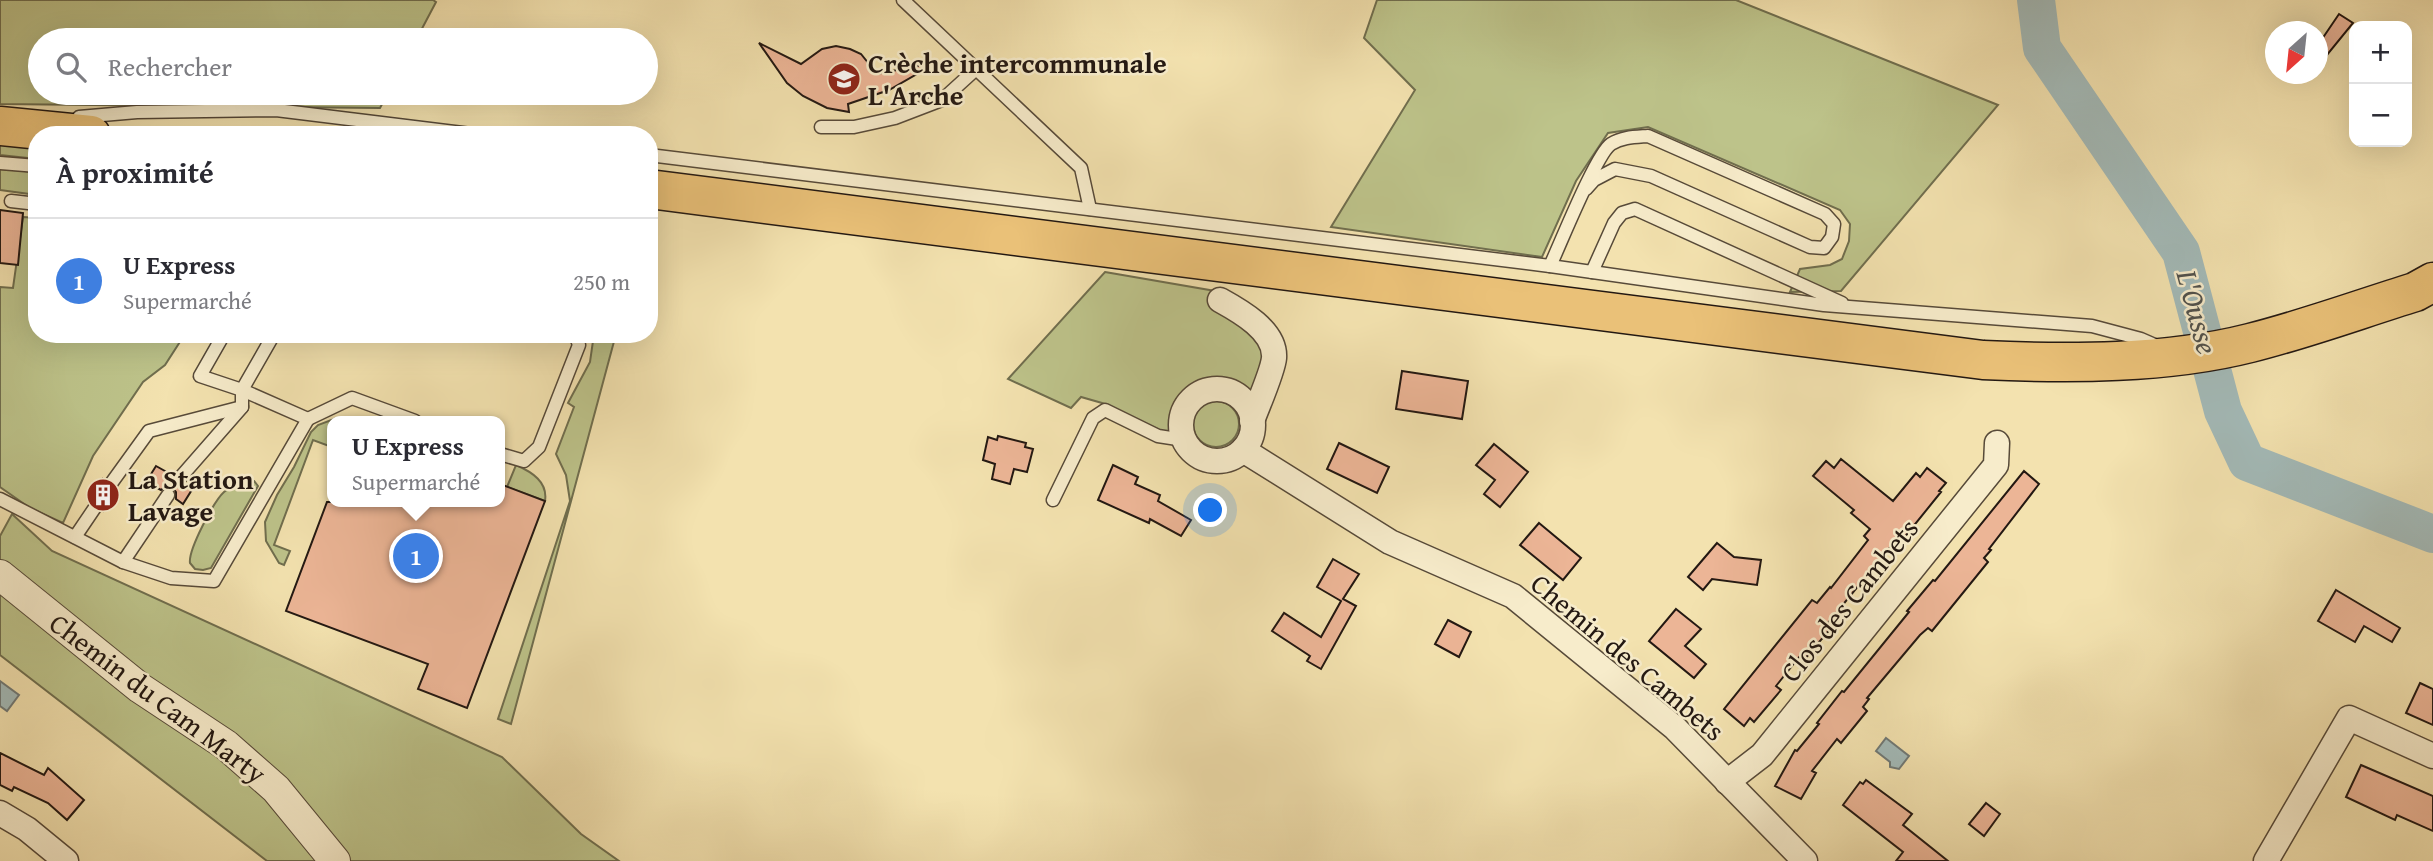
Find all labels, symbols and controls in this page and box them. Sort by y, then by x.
north arrow [2265,21,2328,84]
map controls [2349,21,2412,147]
button: + [2349,21,2412,84]
search box [28,28,658,105]
place label: Crèche intercommunale L'Arche [868,42,1167,115]
text: Rechercher [108,47,232,86]
icon: search [52,48,90,86]
school or university icon: Crèche intercommunale L'Arche [825,60,863,98]
button: − [2349,84,2412,147]
text: À proximité [56,150,214,194]
text: U Express [123,245,235,284]
water label: L'Ousse [2165,264,2230,359]
text: 1 [73,265,85,298]
text: 250 m [573,265,630,298]
text: Supermarché [123,284,252,317]
popup [327,416,505,507]
text: U Express [352,426,464,465]
place label: La Station Lavage [128,458,254,531]
text: Supermarché [352,465,480,498]
building icon: La Station Lavage [84,476,122,514]
your location [1193,493,1227,527]
street label: Clos des Cambets [1770,509,1927,690]
pin: 1 [393,530,439,582]
street label: Chemin des Cambets [1522,563,1734,750]
street label: Chemin du Cam Marty [41,602,275,793]

